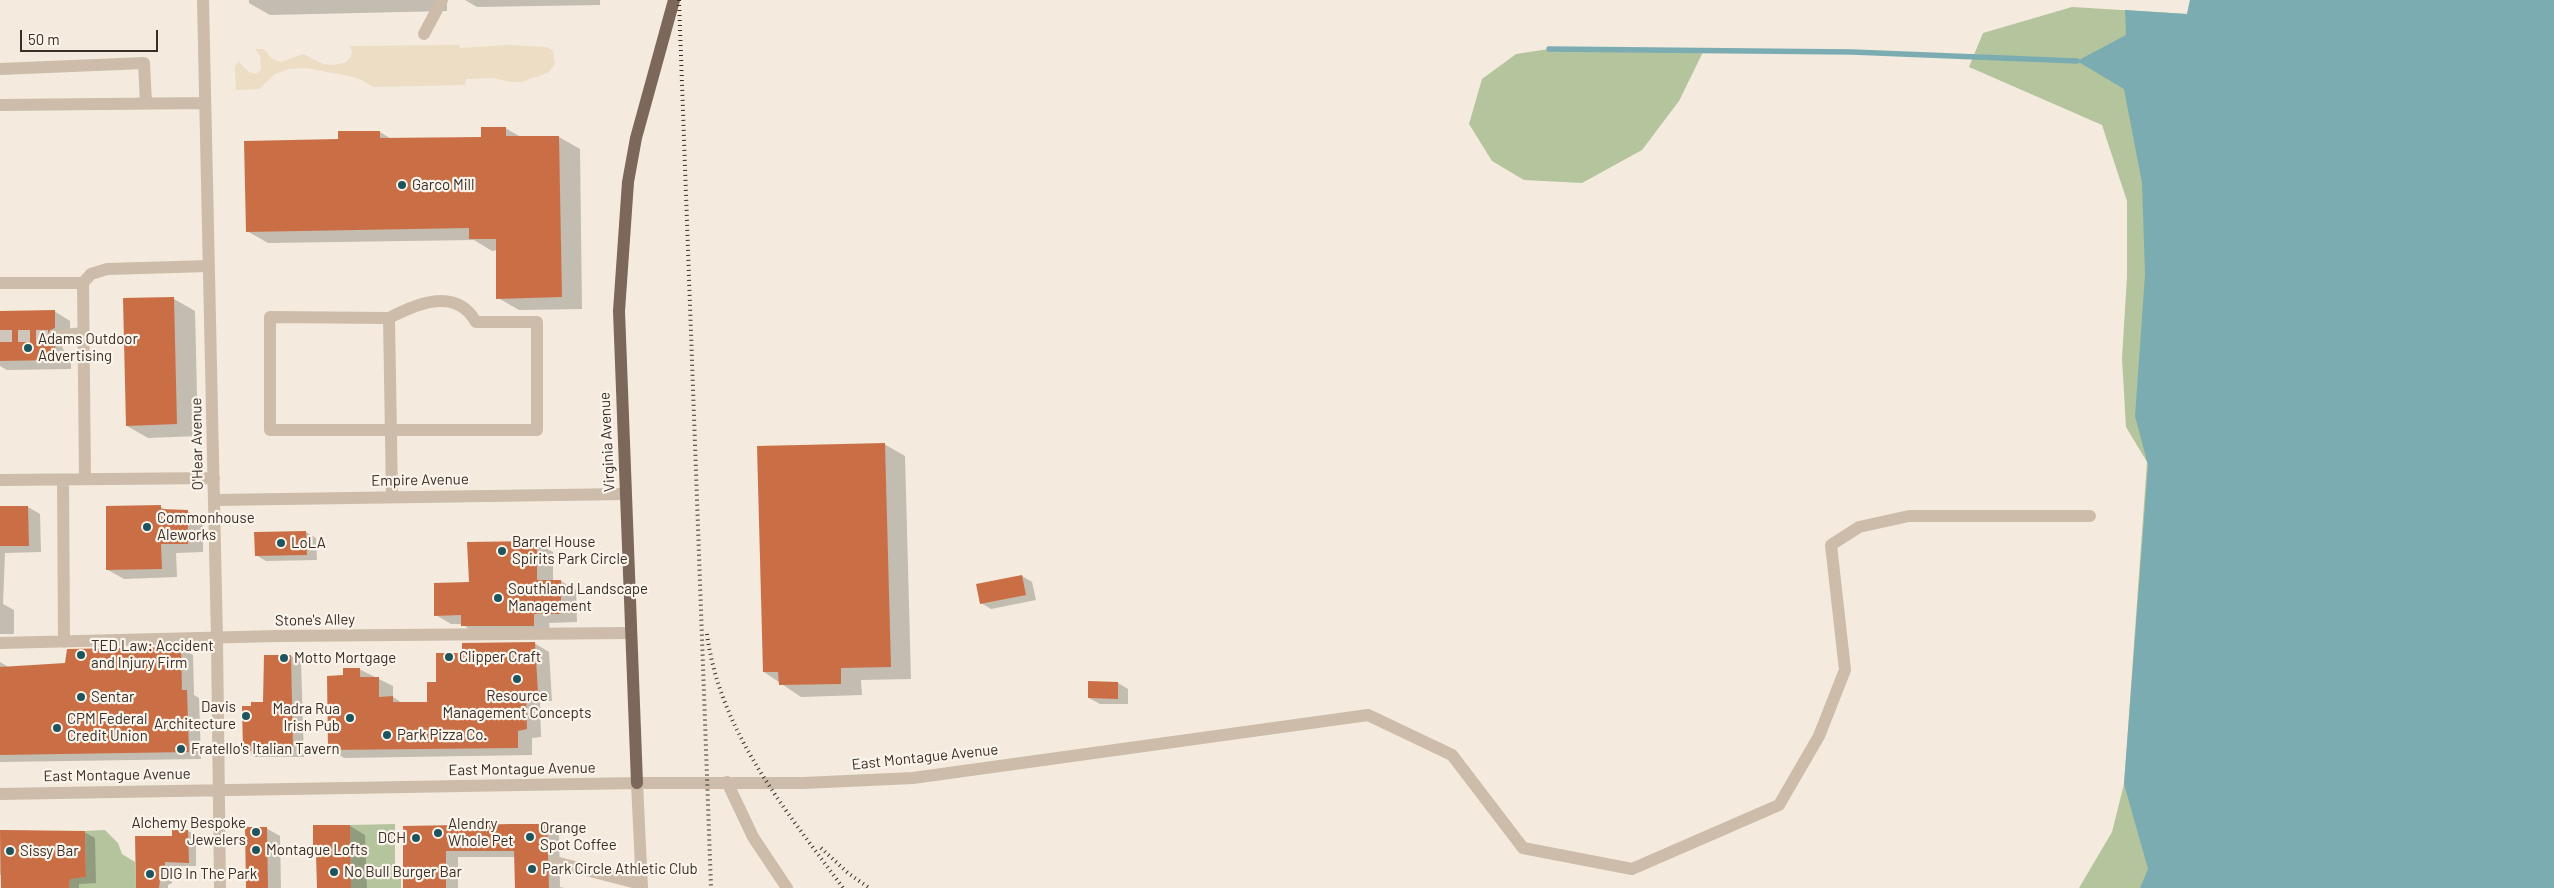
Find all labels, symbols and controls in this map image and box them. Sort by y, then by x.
scale bar [22,20,160,52]
text: 50 m [28,30,60,48]
place label: Garco Mill [412,176,475,194]
marker: Garco Mill [396,179,408,191]
place label: Adams Outdoor Advertising [38,330,138,365]
marker: Adams Outdoor Advertising [22,342,34,354]
street label: Virginia Avenue [595,392,619,492]
street label: O'Hear Avenue [187,397,207,491]
street label: Empire Avenue [371,470,469,490]
place label: Commonhouse Aleworks [157,509,255,544]
marker: Commonhouse Aleworks [141,521,153,533]
place label: Barrel House Spirits Park Circle [512,533,628,568]
place label: LoLA [291,534,326,552]
marker: LoLA [275,537,287,549]
marker: Barrel House Spirits Park Circle [496,545,508,557]
place label: Southland Landscape Management [508,580,648,615]
marker: Southland Landscape Management [492,592,504,604]
street label: Stone's Alley [275,610,355,630]
place label: TED Law: Accident and Injury Firm [91,637,214,672]
place label: Clipper Craft [459,648,541,666]
marker: TED Law: Accident and Injury Firm [75,649,87,661]
place label: Motto Mortgage [294,649,396,667]
marker: Clipper Craft [443,651,455,663]
marker: Motto Mortgage [278,652,290,664]
marker: Resource Management Concepts [511,673,523,685]
place label: Resource Management Concepts [443,687,591,722]
place label: Sentar [91,688,134,706]
marker: Sentar [75,691,87,703]
place label: Davis Architecture [154,698,236,733]
place label: Madra Rua Irish Pub [272,700,340,735]
place label: CPM Federal Credit Union [67,710,148,745]
marker: Davis Architecture [240,710,252,722]
marker: Madra Rua Irish Pub [344,712,356,724]
marker: CPM Federal Credit Union [51,722,63,734]
place label: Park Pizza Co. [397,726,487,744]
marker: Park Pizza Co. [381,729,393,741]
place label: Fratello's Italian Tavern [191,740,340,758]
street label: East Montague Avenue [851,740,999,774]
marker: Fratello's Italian Tavern [175,743,187,755]
street label: East Montague Avenue [448,759,596,779]
street label: East Montague Avenue [43,765,191,785]
place label: Alchemy Bespoke Jewelers [131,814,246,849]
place label: Alendry Whole Pet [448,815,514,850]
place label: Orange Spot Coffee [540,819,617,854]
marker: Alchemy Bespoke Jewelers [250,826,262,838]
marker: Alendry Whole Pet [432,827,444,839]
place label: DCH [378,829,406,847]
marker: Orange Spot Coffee [524,831,536,843]
marker: DCH [410,832,422,844]
place label: Montague Lofts [266,841,368,859]
place label: Sissy Bar [20,842,79,860]
marker: Montague Lofts [250,844,262,856]
marker: Sissy Bar [4,845,16,857]
place label: Park Circle Athletic Club [542,860,698,878]
place label: No Bull Burger Bar [344,863,462,881]
marker: Park Circle Athletic Club [526,863,538,875]
place label: DIG In The Park [160,865,257,883]
marker: No Bull Burger Bar [328,866,340,878]
marker: DIG In The Park [144,868,156,880]

